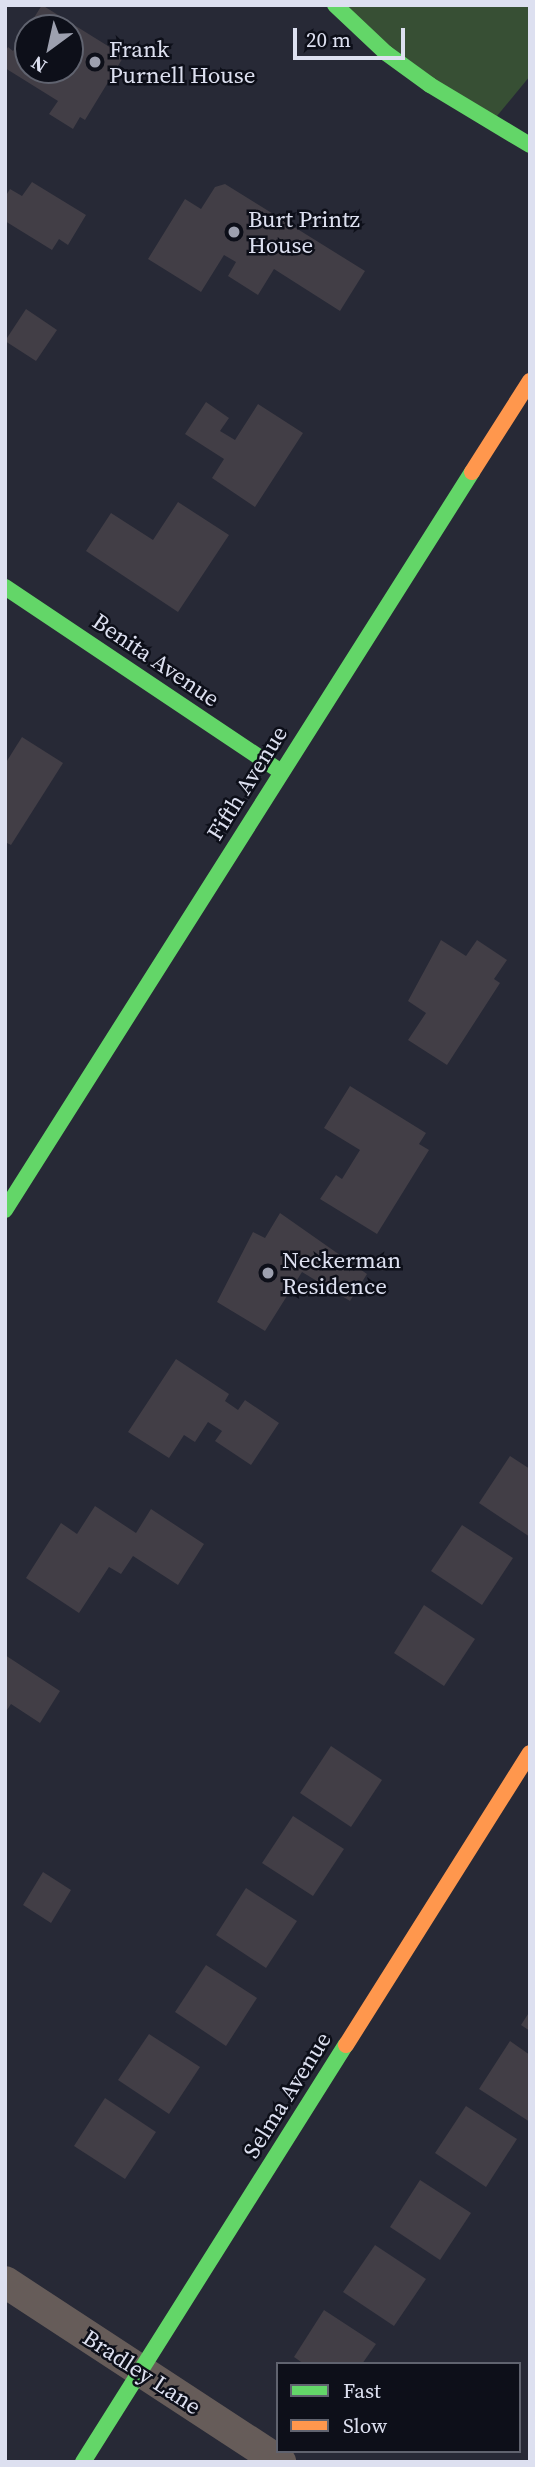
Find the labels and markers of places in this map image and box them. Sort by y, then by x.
place label: Frank Purnell House [109,35,255,89]
marker: Frank Purnell House [87,54,103,70]
place label: Burt Printz House [248,205,360,259]
marker: Burt Printz House [226,224,242,240]
place label: Neckerman Residence [282,1246,401,1300]
marker: Neckerman Residence [260,1265,276,1281]

